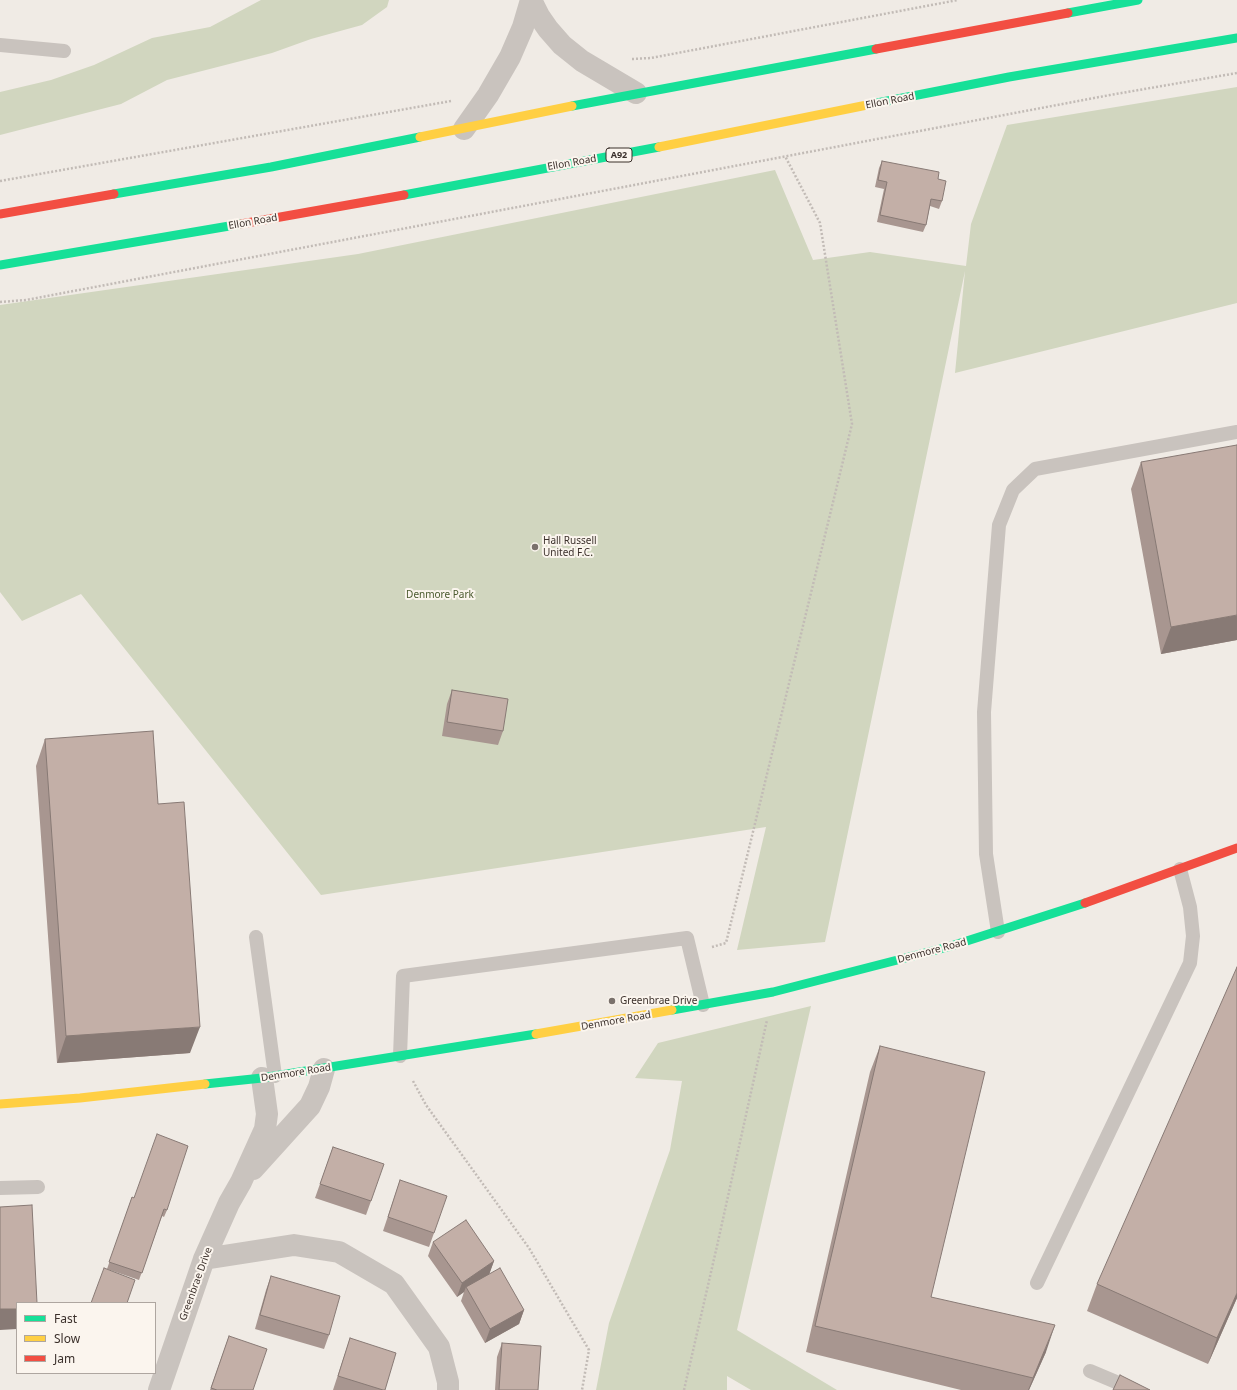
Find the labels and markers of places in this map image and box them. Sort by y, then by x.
place label: Hall Russell United F.C. [543,535,597,558]
marker: Hall Russell United F.C. [530,542,540,552]
place label: Greenbrae Drive [620,995,697,1007]
marker: Greenbrae Drive [607,996,617,1006]

